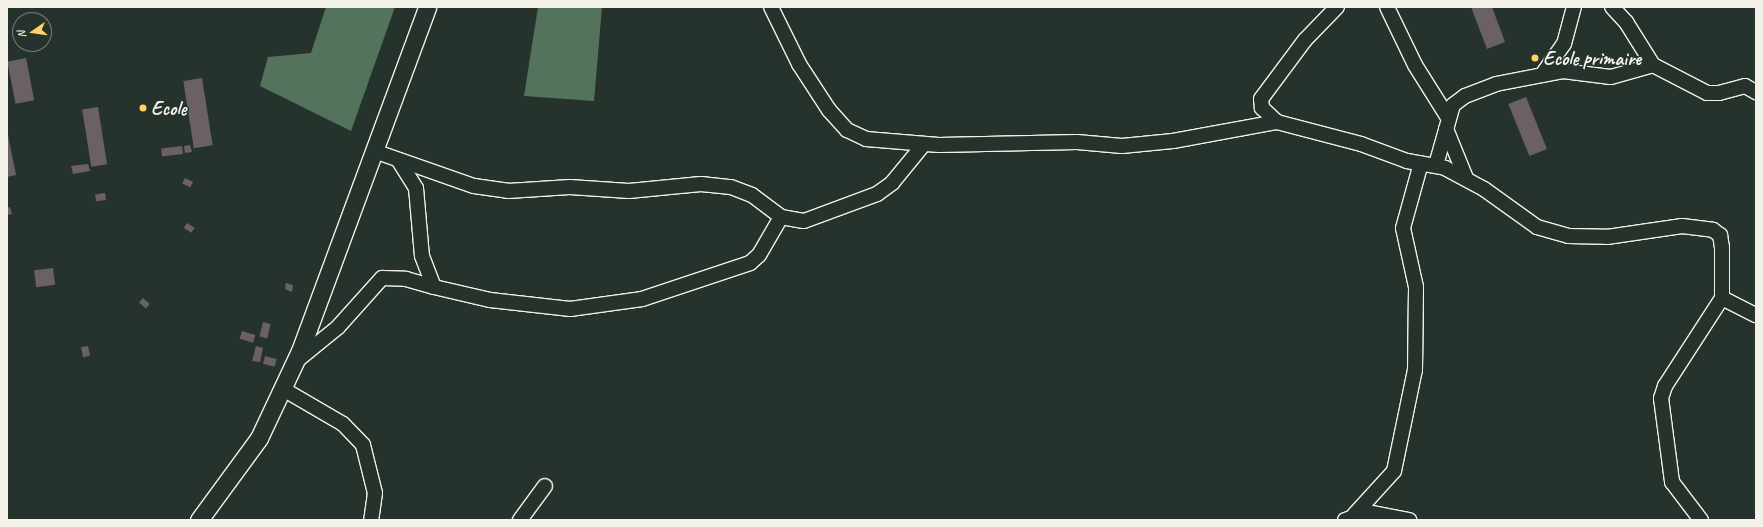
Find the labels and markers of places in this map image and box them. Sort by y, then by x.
place label: Ecole primaire [1543,46,1639,70]
marker: Ecole primaire [1530,53,1540,63]
place label: Ecole [151,96,186,120]
marker: Ecole [138,103,148,113]

